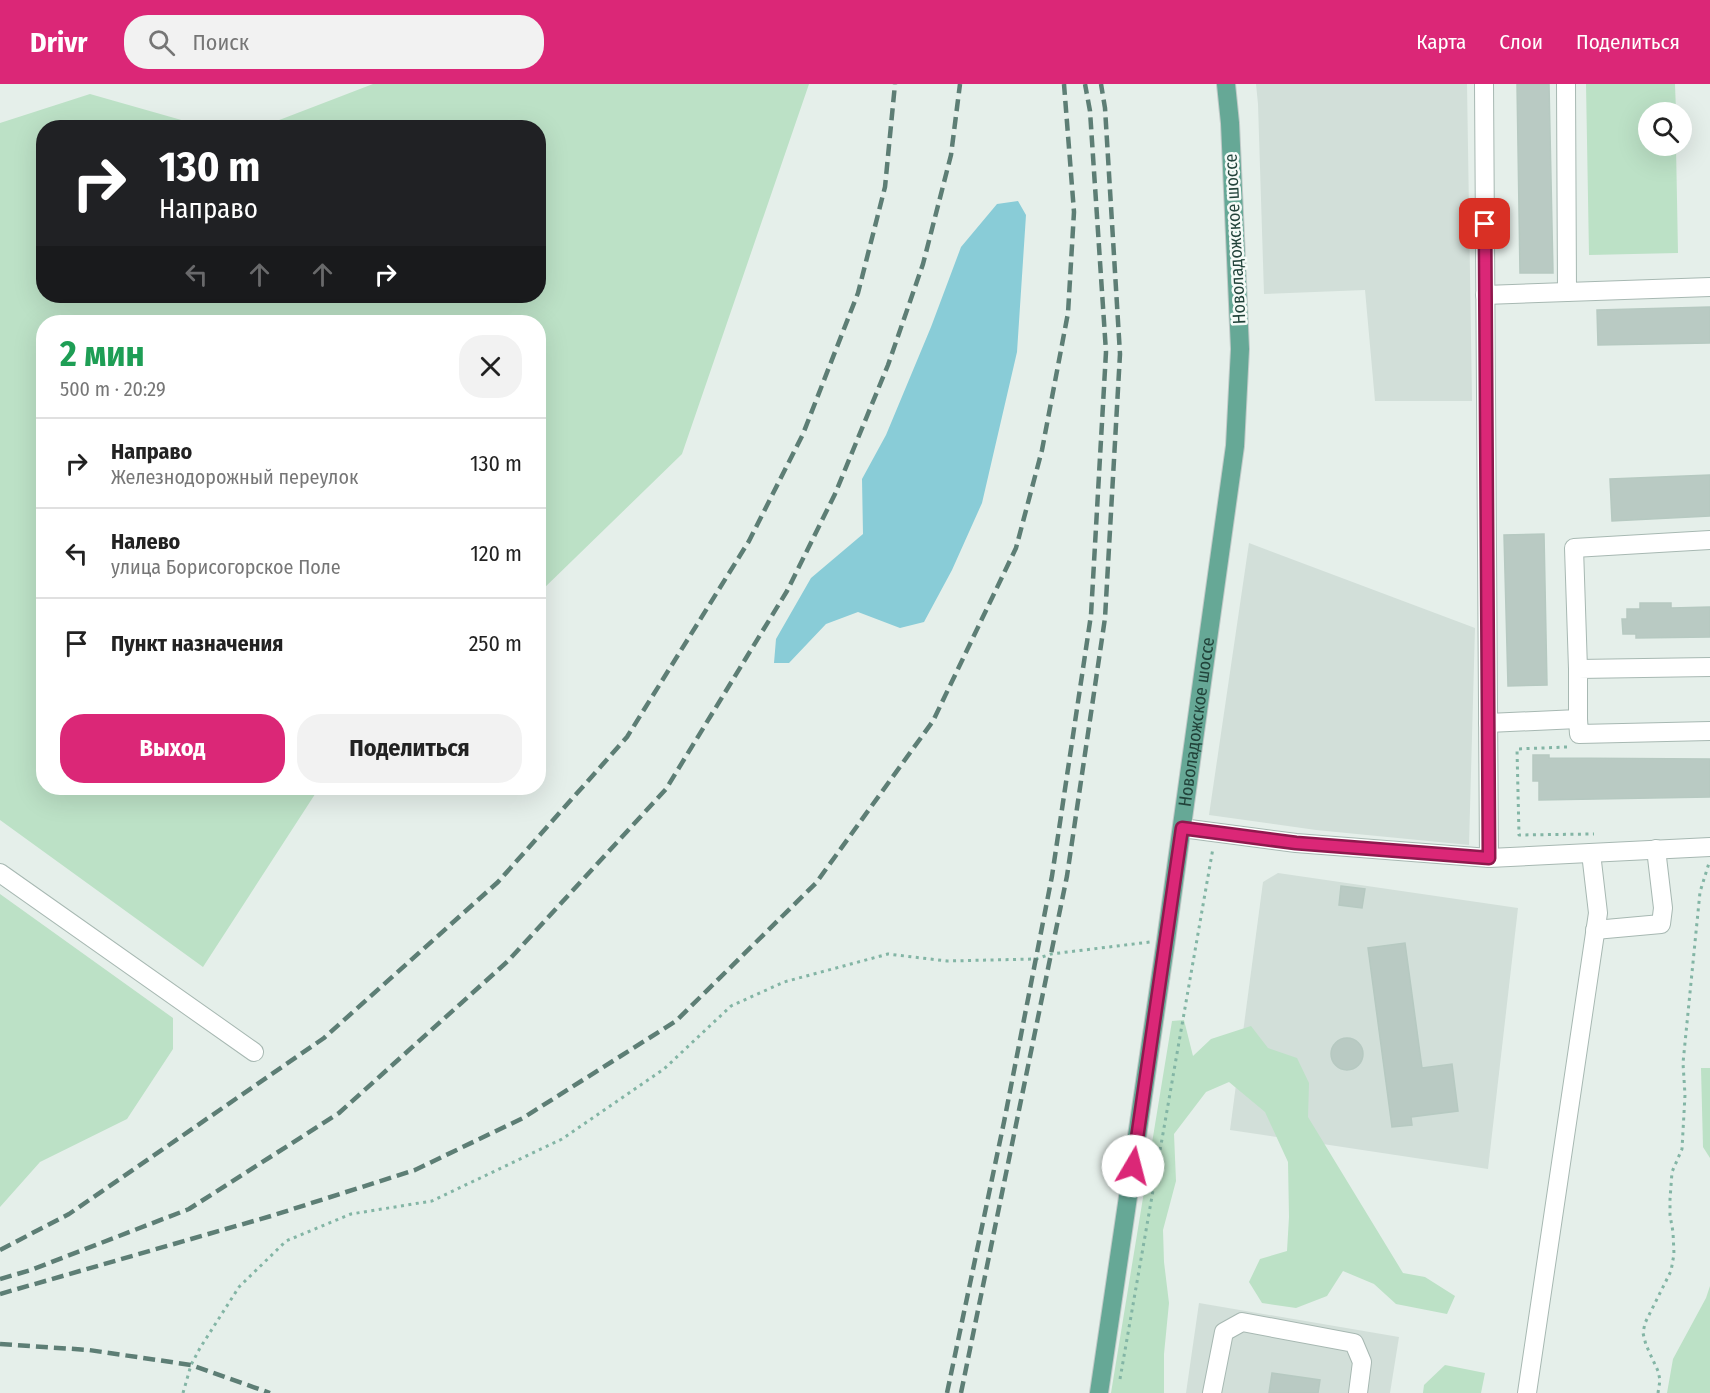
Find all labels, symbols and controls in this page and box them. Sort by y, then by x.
search box [124,15,544,69]
text: Drivr [30,26,88,59]
icon: search [145,26,178,59]
text: Поиск [193,29,249,56]
text: Карта [1416,29,1466,55]
text: Слои [1499,29,1543,55]
text: Поделиться [1576,29,1680,55]
map controls [1638,102,1692,156]
button: search [1638,102,1692,156]
text: 130 m [159,142,260,192]
icon: right [60,144,138,222]
street label: Новоладожское шоссе [1220,153,1250,325]
text: Направо [159,193,258,225]
pin [1459,198,1510,249]
icon: arrive [1468,207,1501,240]
icon: left [180,258,213,291]
icon: ahead [243,258,276,291]
icon: ahead [306,258,339,291]
icon: right [369,258,402,291]
text: 2 мин [60,332,145,376]
button: close [459,335,522,398]
text: 500 m · 20:29 [60,377,166,401]
text: Направо [111,438,192,465]
icon: right [60,447,93,480]
text: 130 m [470,450,522,477]
text: Железнодорожный переулок [111,465,358,489]
text: Налево [111,528,180,555]
icon: left [60,537,93,570]
text: 120 m [470,540,522,567]
text: улица Борисогорское Поле [111,555,341,579]
icon: arrive [60,627,93,660]
text: Пункт назначения [111,630,283,657]
text: 250 m [469,630,522,657]
street label: Новоладожское шоссе [1174,636,1219,808]
button: Выход [60,714,285,783]
button: Поделиться [297,714,522,783]
position arrow [1101,1134,1165,1198]

